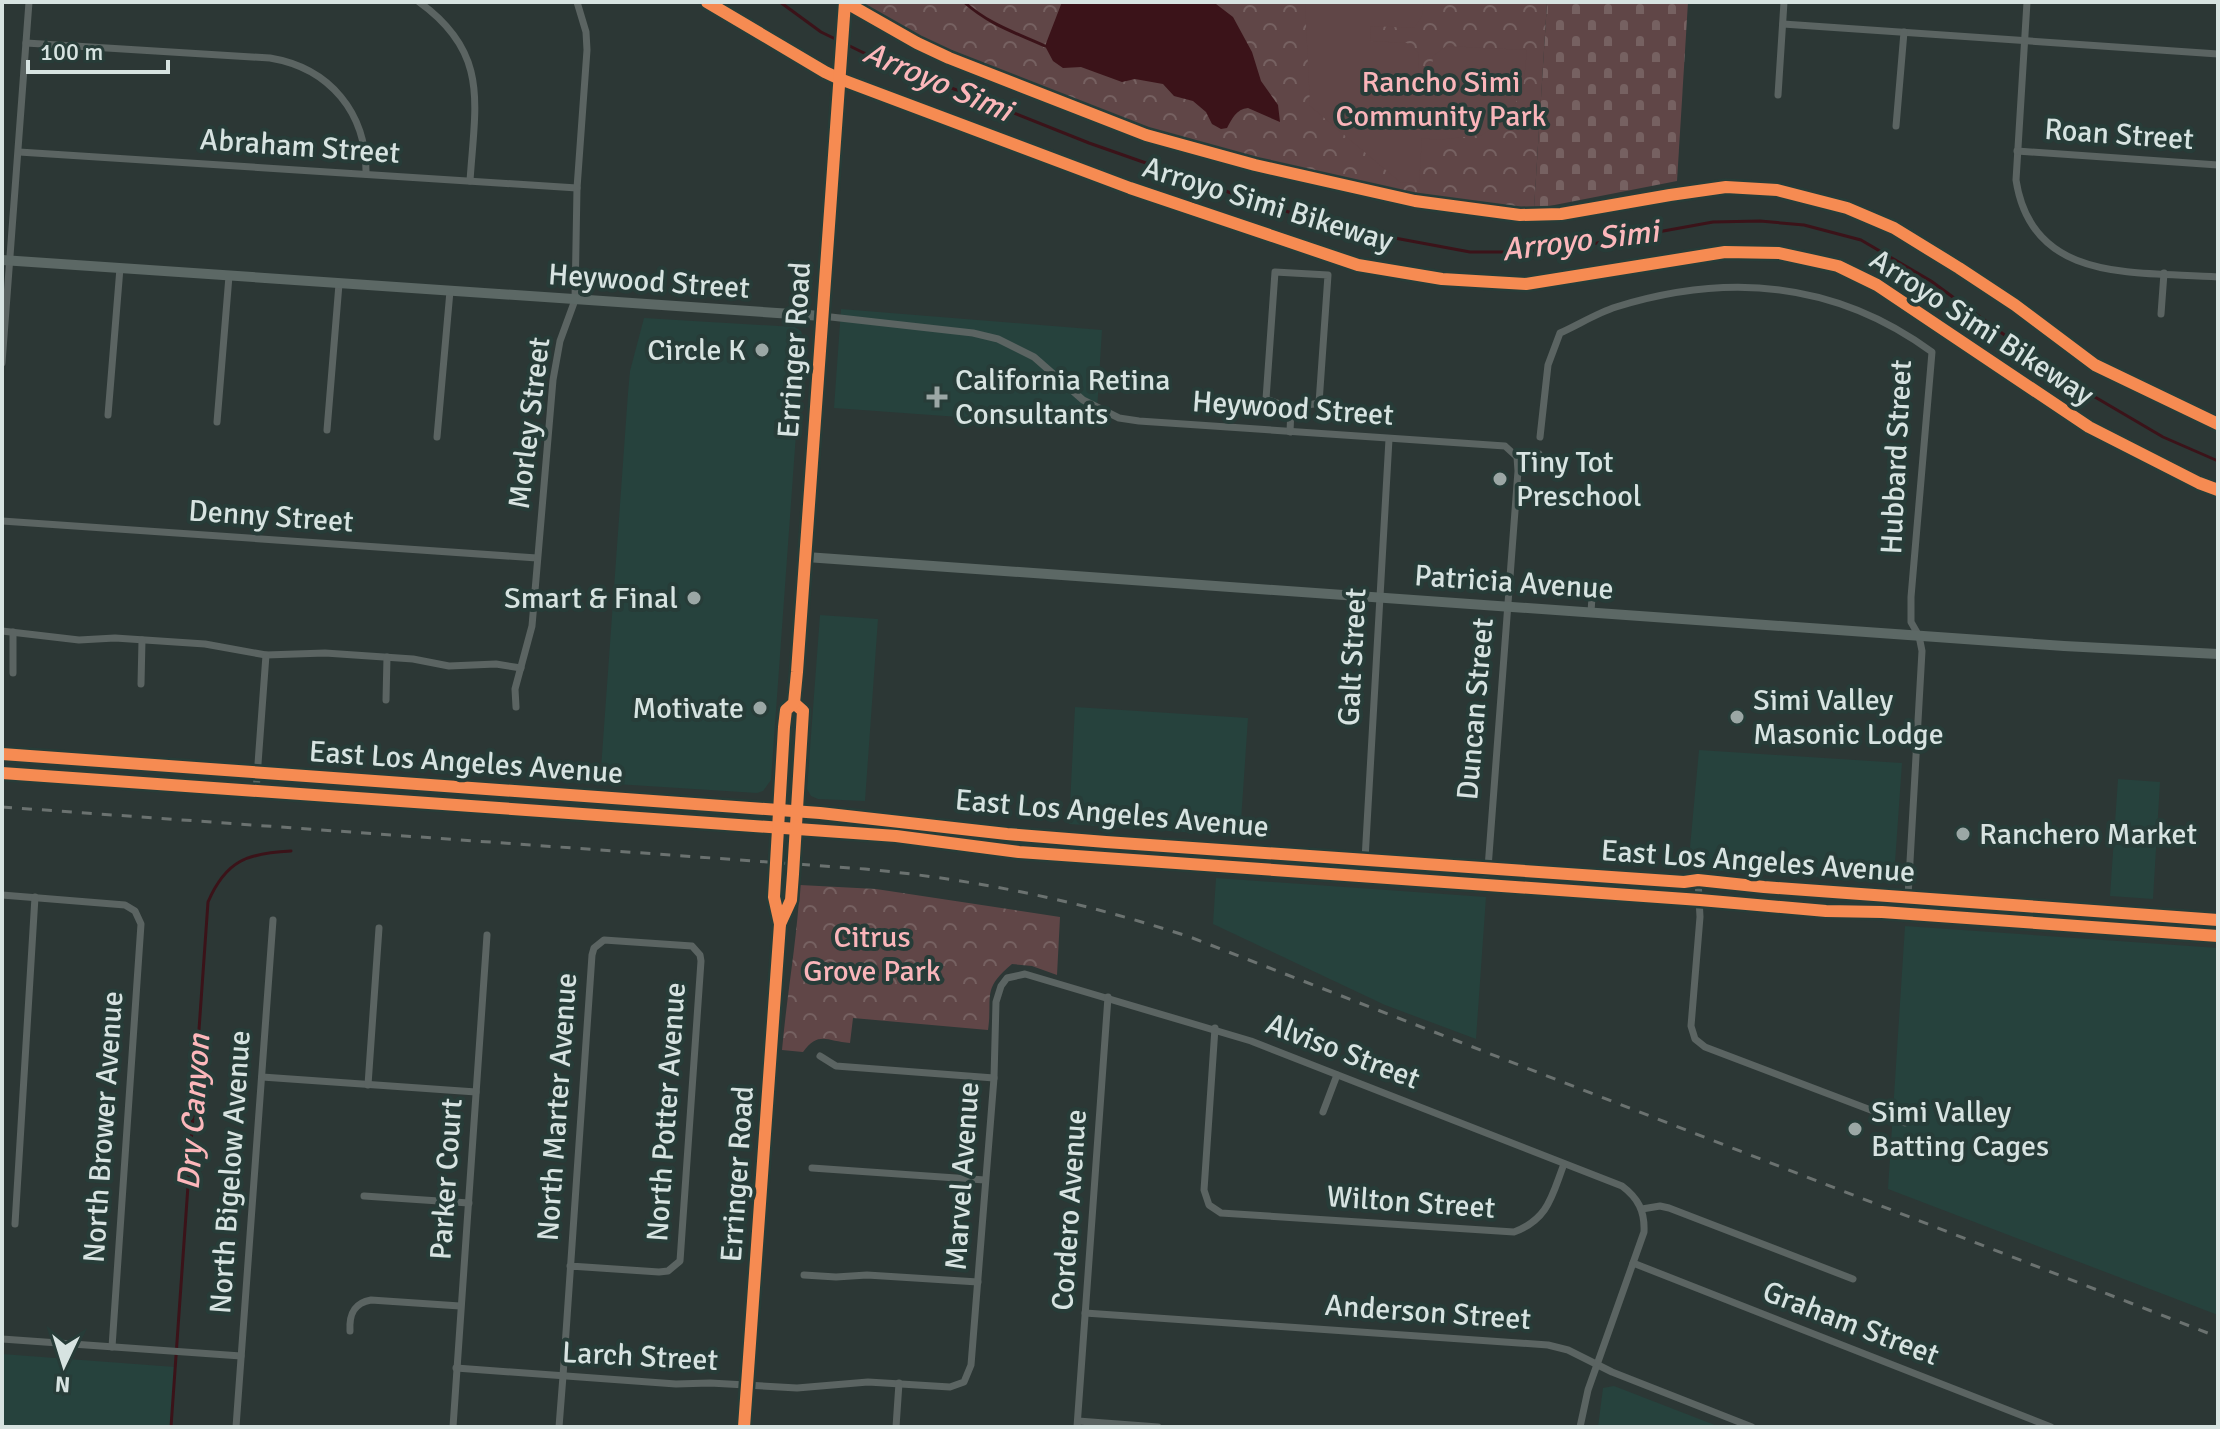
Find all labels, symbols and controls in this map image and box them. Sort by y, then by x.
scale bar [28,24,168,74]
water label: Arroyo Simi [858,33,1021,131]
text: 100 m [40,37,103,67]
park label: Rancho Simi Community Park [1336,64,1546,135]
street label: Roan Street [2043,111,2195,158]
street label: Abraham Street [199,121,401,172]
street label: Arroyo Simi Bikeway [1138,149,1398,260]
water label: Arroyo Simi [1499,211,1664,269]
street label: Arroyo Simi Bikeway [1863,241,2101,414]
street label: Heywood Street [547,256,751,307]
street label: Erringer Road [770,261,819,440]
place label: Circle K [647,332,746,369]
street label: Morley Street [501,335,558,511]
marker: Circle K [753,341,771,359]
street label: Hubbard Street [1873,359,1920,555]
place label: California Retina Consultants [955,362,1171,433]
street label: Heywood Street [1191,383,1395,434]
marker: California Retina Consultants [926,386,948,408]
place label: Tiny Tot Preschool [1516,444,1642,515]
marker: Tiny Tot Preschool [1491,470,1509,488]
street label: Denny Street [187,492,355,541]
street label: Patricia Avenue [1413,557,1615,608]
place label: Smart & Final [504,580,678,617]
street label: Galt Street [1330,587,1375,727]
marker: Smart & Final [685,589,703,607]
street label: Duncan Street [1449,616,1502,802]
place label: Simi Valley Masonic Lodge [1753,682,1944,753]
place label: Motivate [632,690,744,727]
marker: Motivate [751,699,769,717]
marker: Simi Valley Masonic Lodge [1728,708,1746,726]
street label: East Los Angeles Avenue [308,733,624,792]
street label: East Los Angeles Avenue [953,781,1271,846]
place label: Ranchero Market [1979,816,2197,853]
marker: Ranchero Market [1954,825,1972,843]
street label: East Los Angeles Avenue [1600,832,1916,891]
park label: Citrus Grove Park [803,919,941,990]
street label: North Marter Avenue [530,972,585,1242]
street label: North Potter Avenue [639,981,694,1243]
street label: North Brower Avenue [76,990,131,1264]
street label: Alviso Street [1261,1005,1425,1098]
street label: North Bigelow Avenue [202,1029,259,1315]
water label: Dry Canyon [169,1031,219,1191]
street label: Marvel Avenue [937,1081,988,1272]
street label: Erringer Road [713,1085,762,1264]
place label: Simi Valley Batting Cages [1871,1094,2049,1165]
street label: Parker Court [422,1097,471,1261]
street label: Cordero Avenue [1044,1108,1095,1312]
marker: Simi Valley Batting Cages [1846,1120,1864,1138]
street label: Wilton Street [1325,1178,1497,1227]
street label: Graham Street [1758,1273,1944,1374]
street label: Anderson Street [1324,1287,1532,1338]
north arrow [24,1325,104,1405]
street label: Larch Street [561,1334,719,1379]
text: N [54,1370,71,1398]

